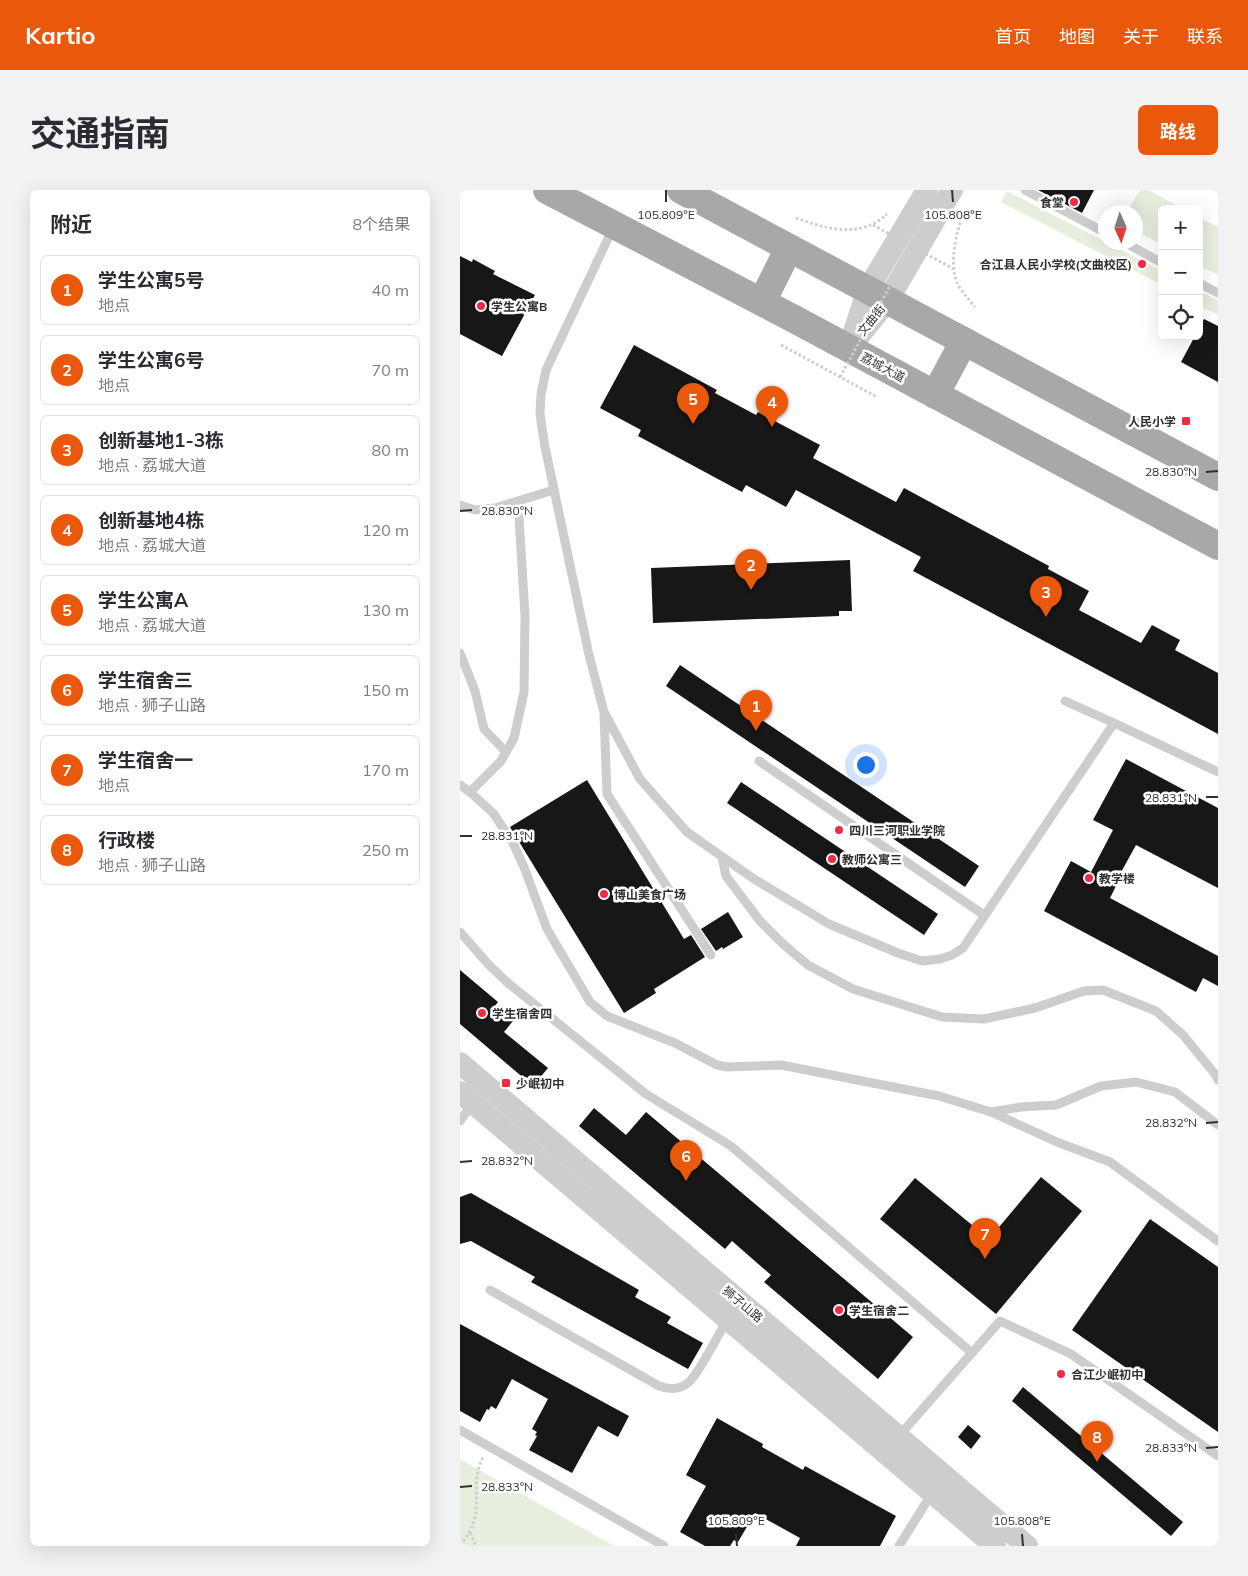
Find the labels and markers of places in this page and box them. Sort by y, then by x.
place label: 食堂 [1040,195,1064,210]
marker: 食堂 [1068,196,1080,208]
place label: 合江县人民小学校(文曲校区) [979,257,1132,272]
marker: 合江县人民小学校(文曲校区) [1136,258,1148,270]
place label: 学生公寓B [491,299,547,314]
marker: 学生公寓B [475,300,487,312]
pin: 5 [677,383,709,424]
pin: 4 [756,386,788,427]
place label: 人民小学 [1128,414,1176,429]
marker: 人民小学 [1180,415,1192,427]
pin: 2 [735,549,767,590]
pin: 3 [1030,576,1062,617]
pin: 1 [740,690,772,731]
place label: 四川三河职业学院 [849,823,945,838]
marker: 四川三河职业学院 [833,824,845,836]
place label: 教师公寓三 [842,852,902,867]
marker: 教师公寓三 [826,853,838,865]
place label: 教学楼 [1099,871,1135,886]
marker: 教学楼 [1083,872,1095,884]
place label: 博山美食广场 [614,887,686,902]
marker: 博山美食广场 [598,888,610,900]
place label: 学生宿舍四 [492,1006,552,1021]
marker: 学生宿舍四 [476,1007,488,1019]
place label: 少岷初中 [516,1076,564,1091]
marker: 少岷初中 [500,1077,512,1089]
pin: 6 [670,1140,702,1181]
pin: 7 [969,1218,1001,1259]
place label: 学生宿舍二 [849,1303,909,1318]
marker: 学生宿舍二 [833,1304,845,1316]
place label: 合江少岷初中 [1071,1367,1143,1382]
marker: 合江少岷初中 [1055,1368,1067,1380]
pin: 8 [1081,1421,1113,1462]

